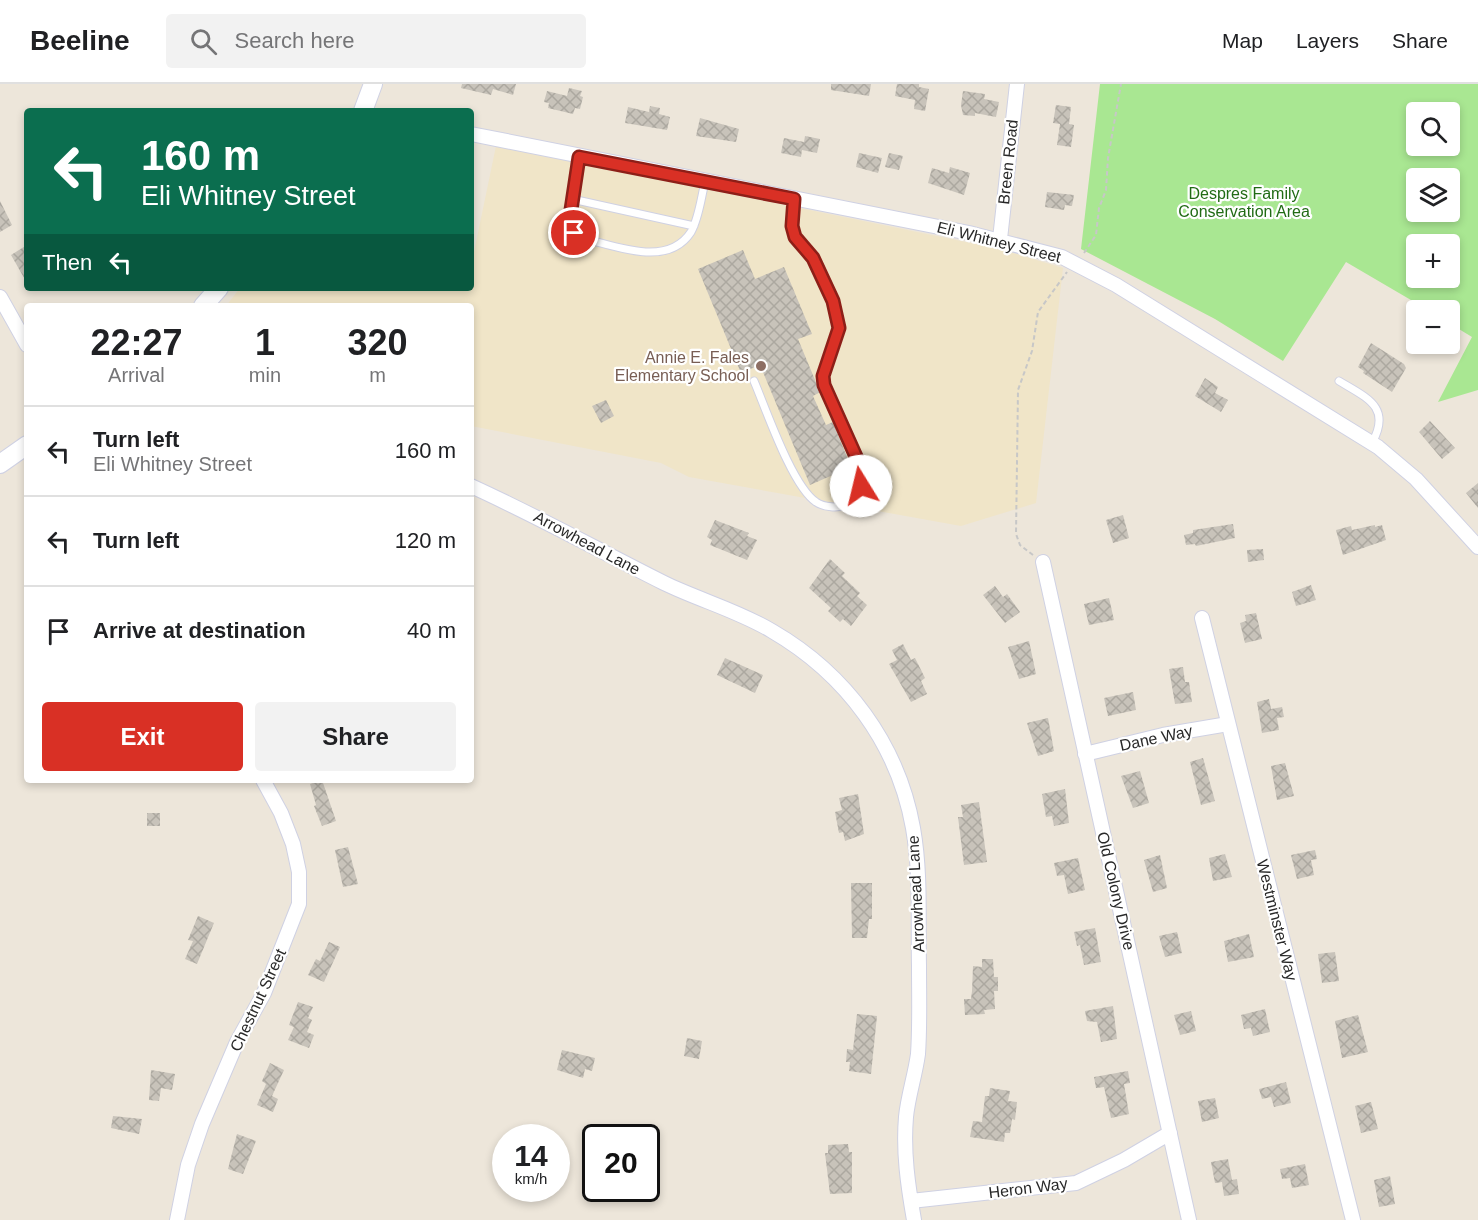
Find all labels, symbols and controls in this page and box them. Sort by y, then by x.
search box [166,14,586,68]
text: Beeline [30,25,130,56]
icon: search [187,25,220,58]
text: Search here [235,28,354,53]
text: Map [1222,29,1263,52]
text: Layers [1296,29,1359,52]
text: Share [1392,29,1448,52]
map controls [1406,102,1460,354]
button: search [1406,102,1460,156]
street label: Breen Road [995,119,1021,205]
icon: left [42,132,120,210]
text: 160 m [141,132,260,179]
button: layers [1406,168,1460,222]
text: Eli Whitney Street [141,181,356,211]
park label: Despres Family Conservation Area [1178,185,1310,220]
pin [548,207,599,258]
icon: arrive [557,216,590,249]
street label: Eli Whitney Street [935,218,1063,266]
button: + [1406,234,1460,288]
icon: left [104,246,137,279]
text: Then [42,250,92,275]
button: − [1406,300,1460,354]
text: 22:27 [90,322,182,363]
text: 1 [255,322,275,363]
text: 320 [347,322,408,363]
place label: Annie E. Fales Elementary School [615,349,749,384]
marker: Annie E. Fales Elementary School [754,359,768,373]
text: Arrival [108,364,165,386]
text: min [249,364,281,386]
text: m [369,364,386,386]
text: Turn left [93,427,179,452]
icon: left [42,435,75,468]
text: 160 m [395,438,456,463]
text: Eli Whitney Street [93,453,252,475]
position arrow [829,454,893,518]
street label: Arrowhead Lane [531,508,643,578]
icon: left [42,525,75,558]
text: Turn left [93,528,179,553]
text: 120 m [395,528,456,553]
icon: arrive [42,615,75,648]
text: Arrive at destination [93,618,306,643]
text: 40 m [407,618,456,643]
button: Exit [42,702,243,771]
button: Share [255,702,456,771]
street label: Dane Way [1118,722,1194,754]
street label: Old Colony Drive [1094,830,1138,952]
street label: Arrowhead Lane [904,835,928,953]
street label: Westminster Way [1254,858,1300,982]
street label: Chestnut Street [227,946,289,1054]
speed limit sign: 20 [582,1124,660,1202]
text: 14 [514,1139,548,1172]
text: km/h [515,1170,547,1187]
street label: Heron Way [988,1175,1068,1201]

